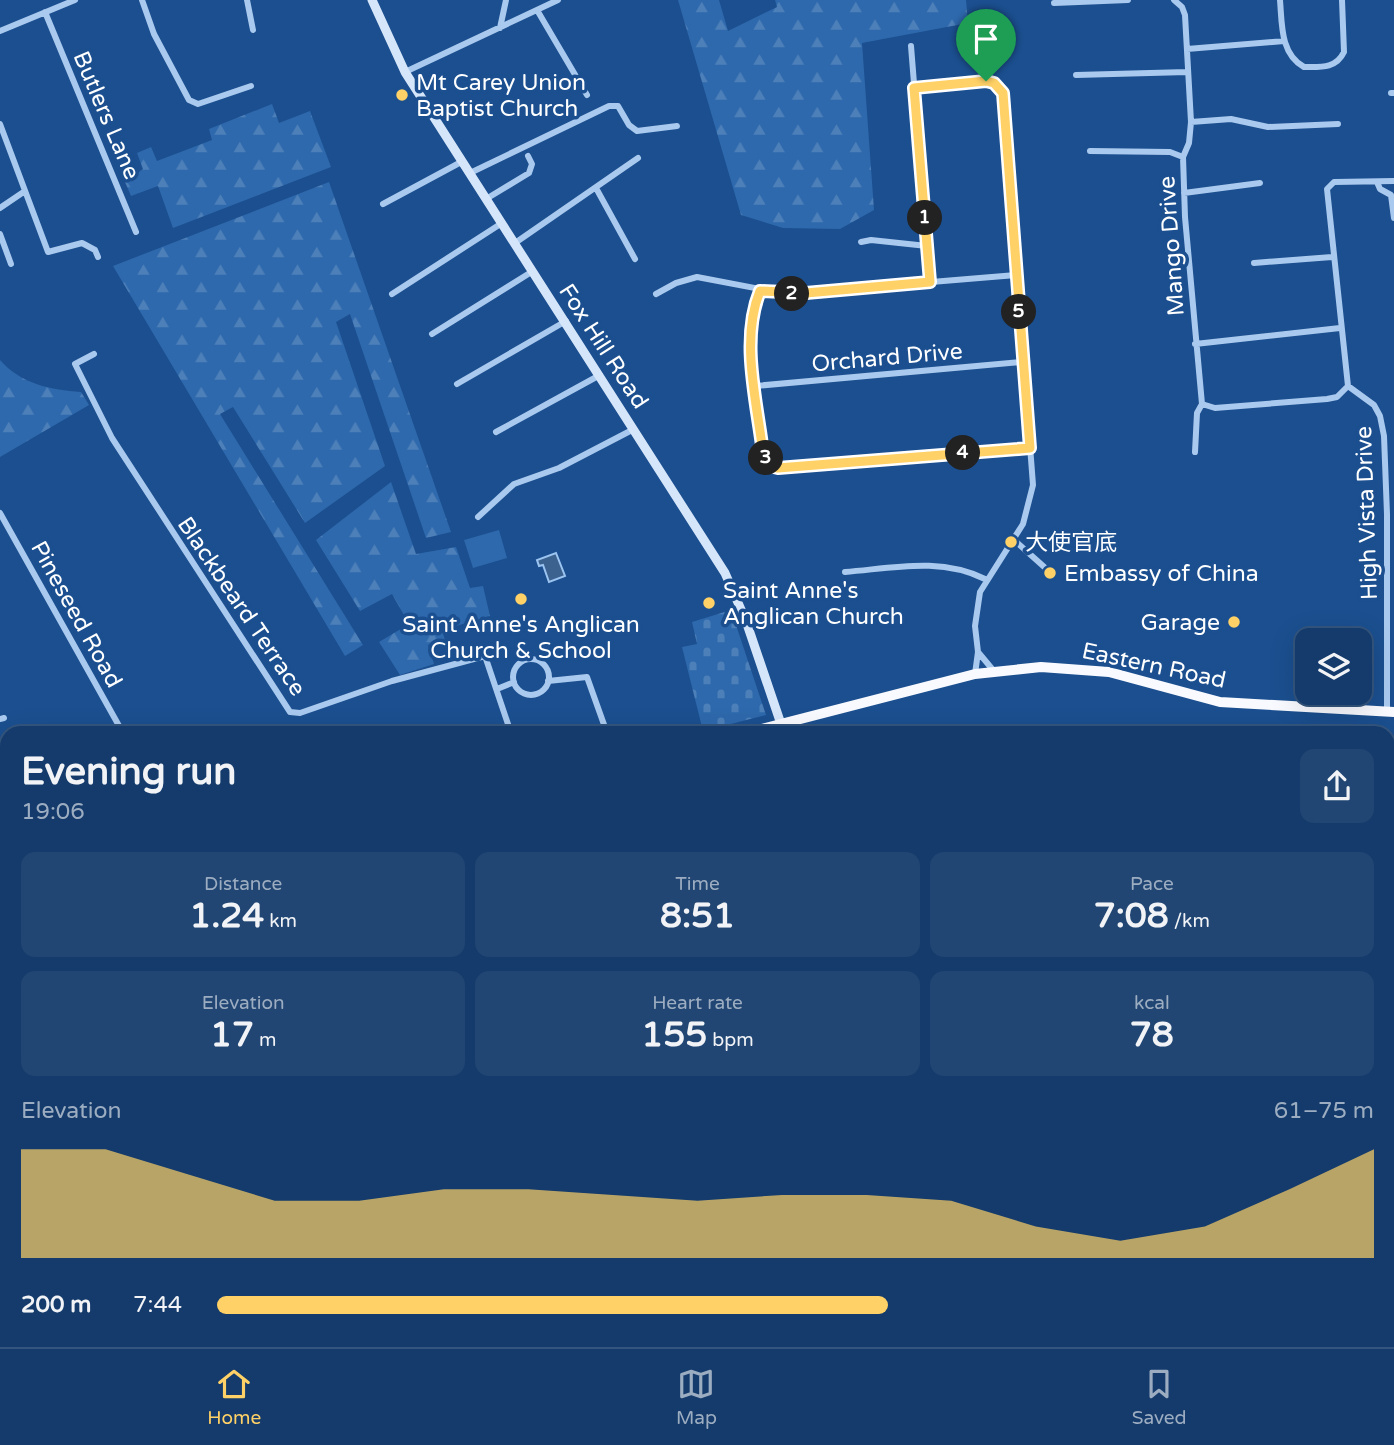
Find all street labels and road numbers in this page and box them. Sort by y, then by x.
street label: Butlers Lane [67,47,146,184]
street label: Mango Drive [1153,175,1191,317]
street label: Fox Hill Road [552,279,654,414]
street label: Orchard Drive [810,337,964,379]
street label: High Vista Drive [1350,425,1384,600]
street label: Blackbeard Terrace [171,512,311,701]
street label: Pineseed Road [24,536,128,693]
street label: Eastern Road [1079,637,1228,695]

